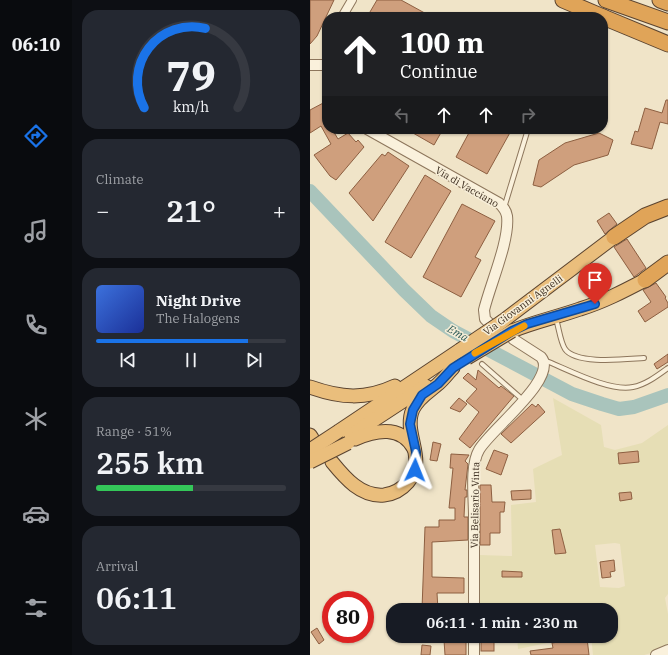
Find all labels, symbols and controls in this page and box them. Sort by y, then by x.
text: 100 m [400,24,484,61]
icon: ahead [334,28,386,80]
text: 06:10 [12,33,60,56]
text: 79 [166,47,216,101]
text: Continue [400,60,477,83]
text: km/h [173,96,209,115]
icon: left [391,104,413,126]
icon: ahead [433,104,455,126]
icon: ahead [475,104,497,126]
icon: right [517,104,539,126]
icon: directions [22,122,50,150]
street label: Via di Vacciano [433,164,501,211]
text: Climate [96,171,143,188]
text: 21° [166,191,216,230]
text: − [96,196,109,225]
text: + [273,196,286,225]
icon: music [22,217,50,245]
pin [578,263,612,304]
icon: arrive [584,269,606,291]
street label: Via Giovanni Agnelli [481,272,565,338]
text: Night Drive [156,291,241,310]
text: The Halogens [156,310,240,327]
icon: phone [22,311,50,339]
water label: Ema [444,321,471,345]
icon: previous [117,349,139,371]
icon: pause [180,349,202,371]
icon: next [243,349,265,371]
icon: climate [22,405,50,433]
text: Range · 51% [96,423,172,440]
text: 255 km [96,443,204,482]
position arrow [394,449,436,491]
street label: Via Belisario Vinta [468,461,482,548]
icon: car [22,500,50,528]
text: Arrival [96,558,138,575]
text: 06:11 [96,578,177,617]
speed limit sign: 80 [322,591,374,643]
icon: filters [22,594,50,622]
text: 06:11 · 1 min · 230 m [426,613,578,632]

